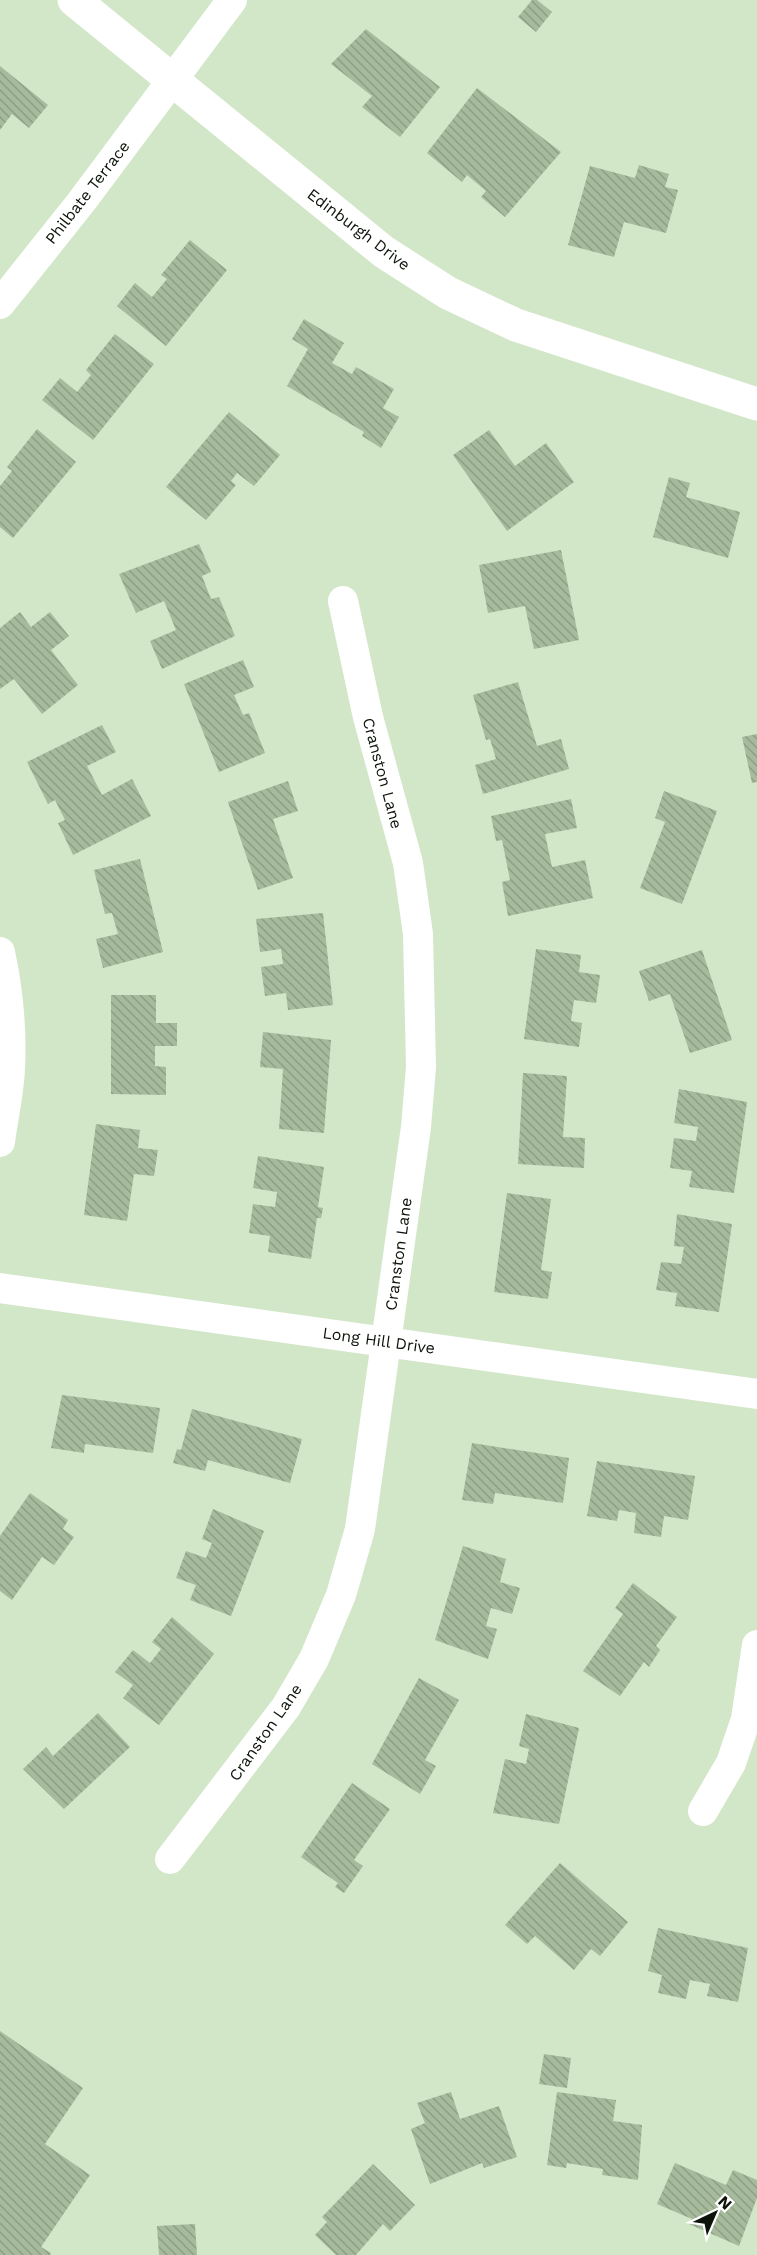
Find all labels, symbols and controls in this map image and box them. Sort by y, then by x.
street label: Philbate Terrace [41,137,134,248]
street label: Edinburgh Drive [304,185,414,274]
street label: Cranston Lane [359,716,406,831]
street label: Cranston Lane [381,1196,416,1312]
street label: Long Hill Drive [322,1323,436,1358]
street label: Cranston Lane [225,1680,306,1784]
north arrow [685,2183,745,2243]
text: N [714,2192,736,2214]

